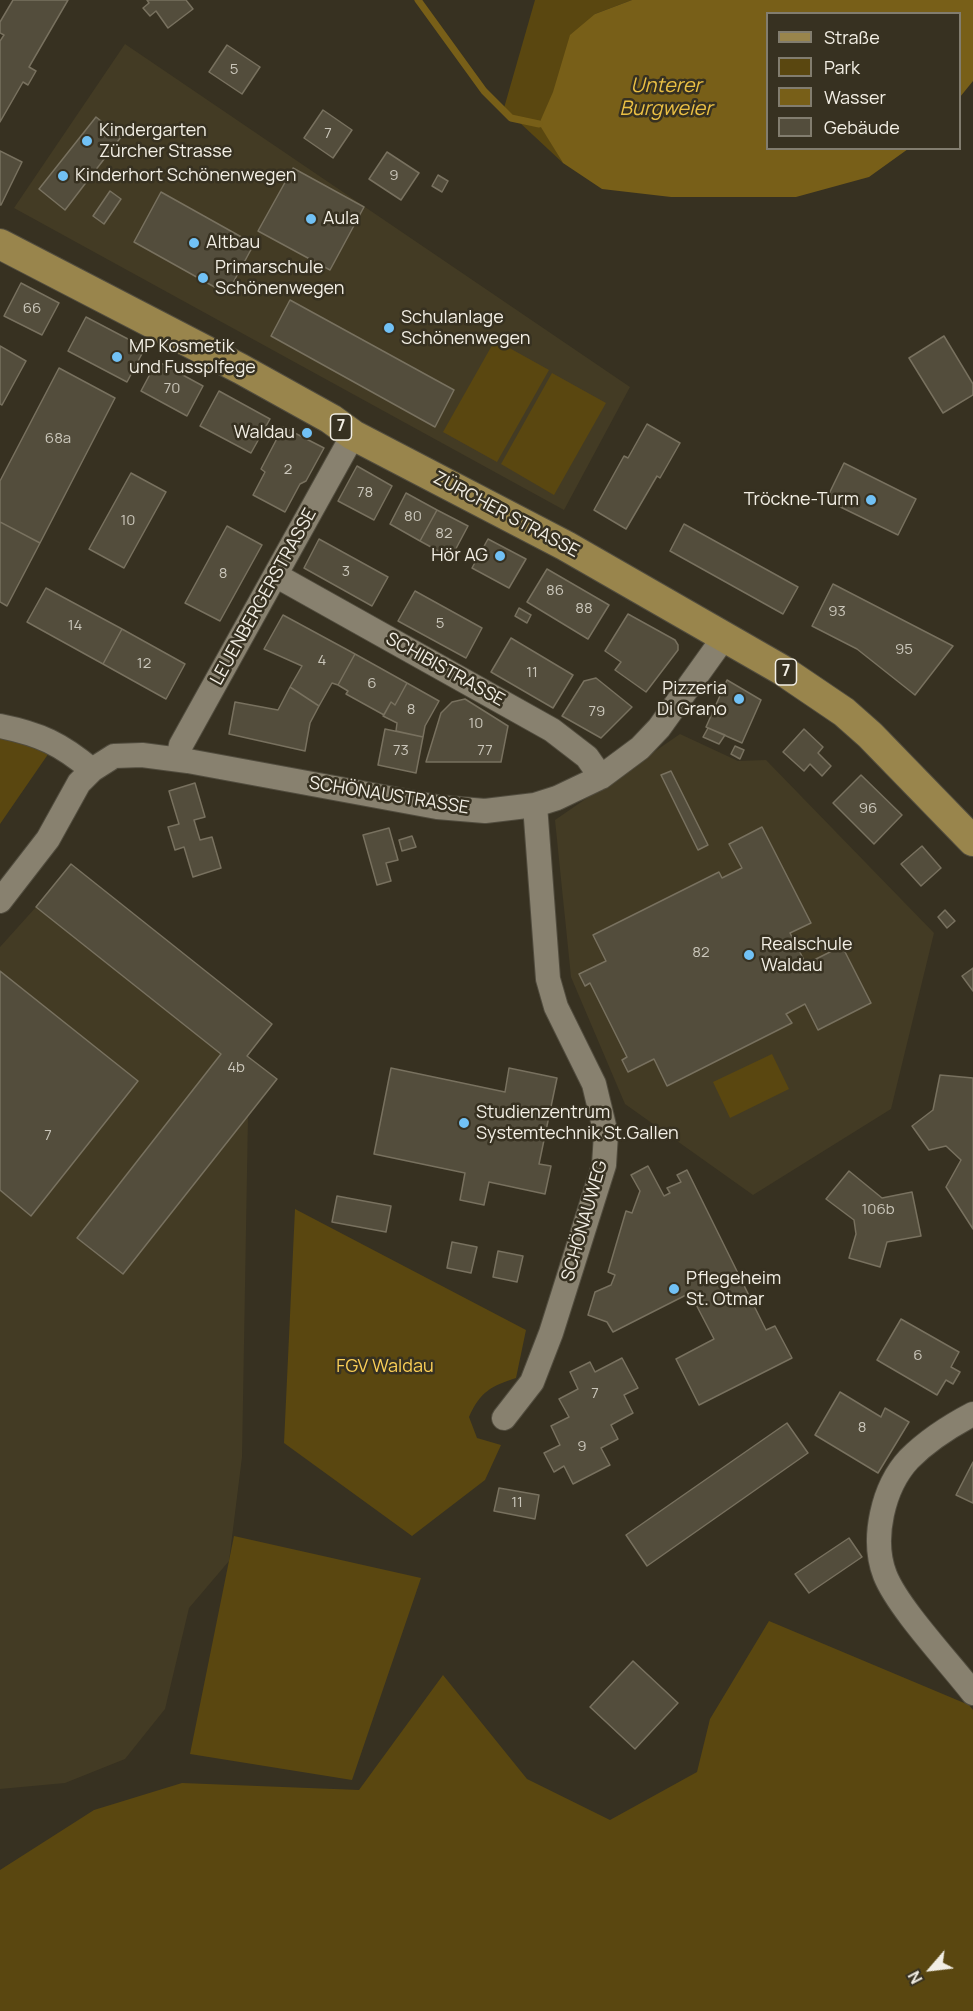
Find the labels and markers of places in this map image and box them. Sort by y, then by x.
place label: Kindergarten Zürcher Strasse [99,120,232,162]
marker: Kindergarten Zürcher Strasse [80,134,94,148]
place label: Kinderhort Schönenwegen [75,165,296,187]
marker: Kinderhort Schönenwegen [56,169,70,183]
place label: Aula [323,208,359,230]
marker: Aula [304,212,318,226]
place label: Altbau [206,232,260,254]
marker: Altbau [187,236,201,250]
place label: Primarschule Schönenwegen [215,257,345,300]
marker: Primarschule Schönenwegen [196,271,210,285]
place label: Schulanlage Schönenwegen [401,307,531,350]
marker: Schulanlage Schönenwegen [382,321,396,335]
place label: MP Kosmetik und Fussplfege [129,336,256,378]
marker: MP Kosmetik und Fussplfege [110,350,124,364]
place label: Waldau [233,422,295,444]
marker: Waldau [300,426,314,440]
place label: Tröckne-Turm [744,489,859,511]
marker: Tröckne-Turm [864,493,878,507]
place label: Hör AG [431,545,488,567]
marker: Hör AG [493,549,507,563]
place label: Pizzeria Di Grano [657,678,727,720]
marker: Pizzeria Di Grano [732,692,746,706]
place label: Realschule Waldau [761,934,852,976]
marker: Realschule Waldau [742,948,756,962]
place label: Studienzentrum Systemtechnik St.Gallen [476,1102,679,1144]
marker: Studienzentrum Systemtechnik St.Gallen [457,1116,471,1130]
place label: Pflegeheim St. Otmar [686,1268,781,1310]
marker: Pflegeheim St. Otmar [667,1282,681,1296]

